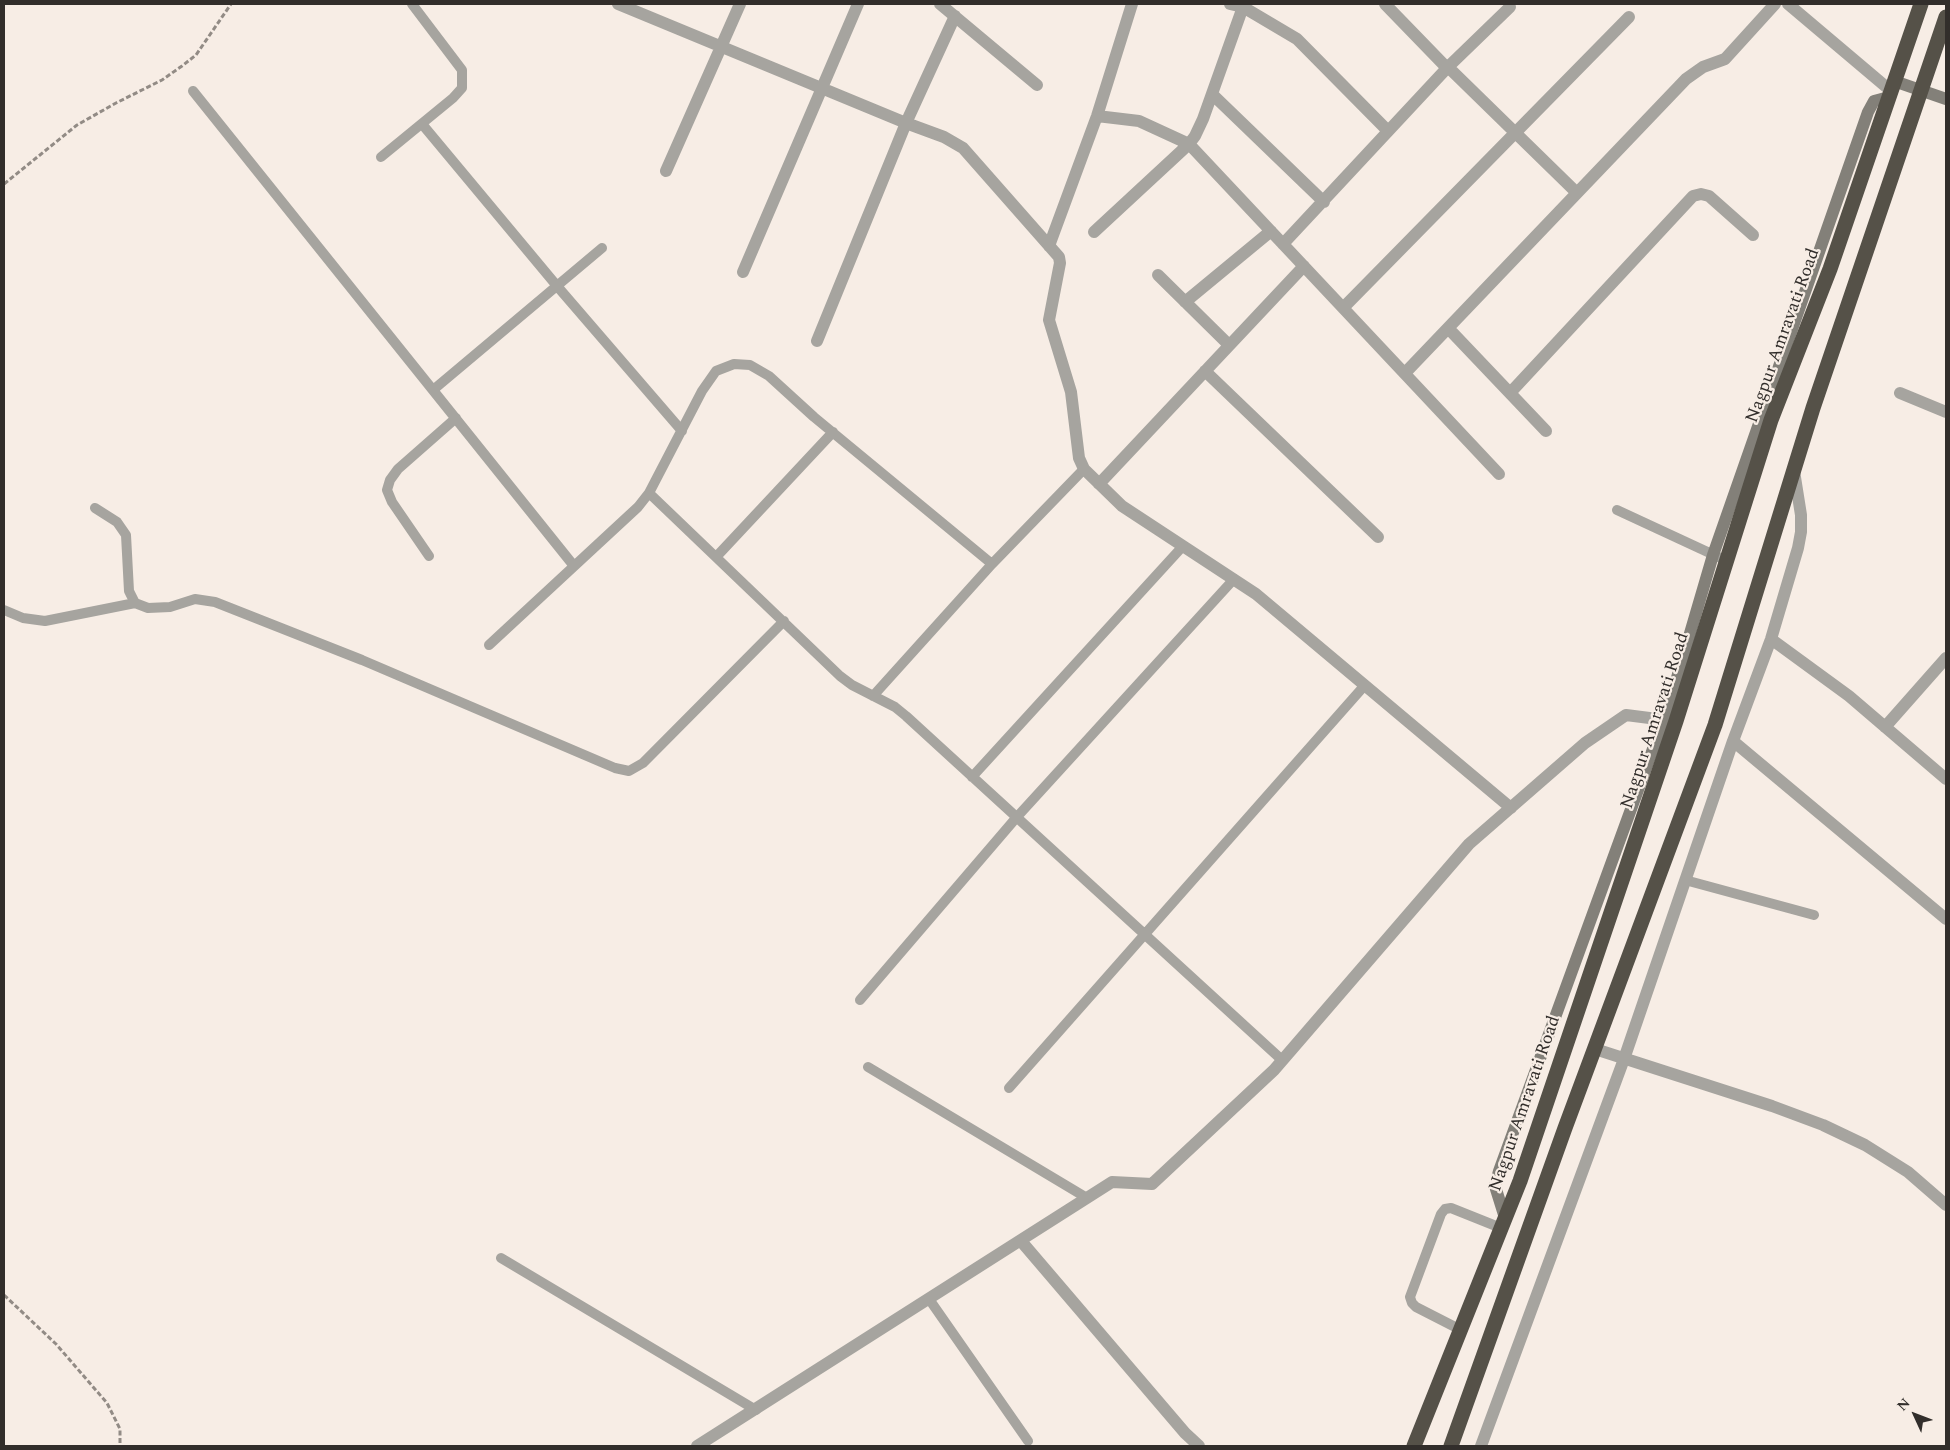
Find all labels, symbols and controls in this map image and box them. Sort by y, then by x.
street label: Nagpur Amravati Road [1742,246,1826,426]
street label: Nagpur Amravati Road [1617,630,1695,812]
street label: Nagpur Amravati Road [1486,1013,1566,1195]
north arrow [1890,1390,1940,1440]
text: N [1892,1393,1915,1416]

